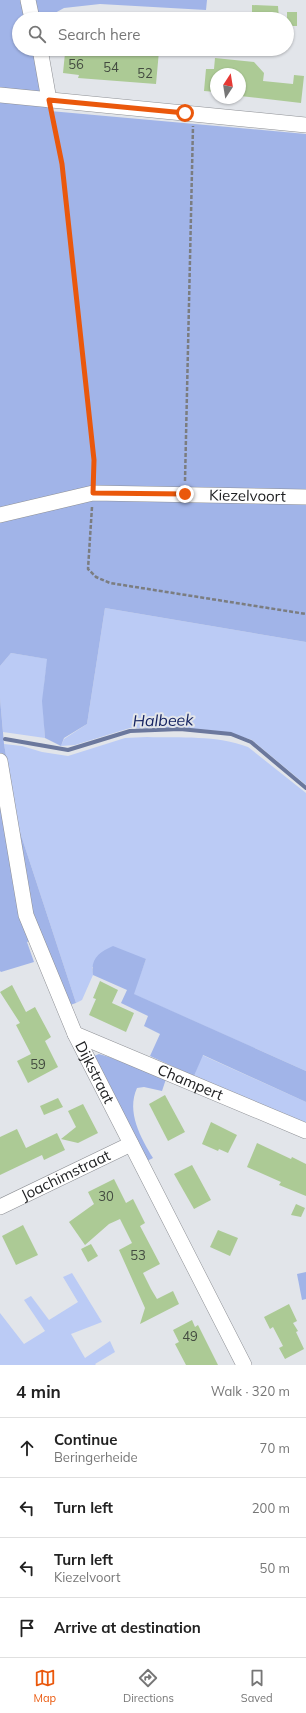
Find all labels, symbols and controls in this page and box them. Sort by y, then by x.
search box [12,12,294,56]
icon: search [26,23,48,45]
text: Search here [58,25,140,44]
house number: 56 [68,56,84,72]
house number: 54 [103,59,119,75]
house number: 52 [137,65,153,81]
north arrow [210,68,246,104]
route start [176,104,194,122]
route end [176,485,194,503]
street label: Kiezelvoort [209,485,286,506]
water label: Halbeek [132,709,194,731]
street label: Dijkstraat [71,1038,119,1106]
house number: 59 [30,1056,46,1072]
street label: Champert [155,1060,226,1104]
street label: Joachimstraat [18,1145,113,1204]
house number: 30 [98,1188,114,1204]
house number: 53 [130,1247,146,1263]
house number: 49 [182,1328,198,1344]
text: 4 min [16,1381,61,1402]
text: Walk · 320 m [211,1383,290,1399]
text: Continue [54,1430,117,1449]
icon: ahead [16,1437,38,1459]
text: 70 m [260,1440,290,1456]
text: Beringerheide [54,1449,138,1465]
icon: left [16,1497,38,1519]
text: Turn left [54,1498,113,1517]
text: 200 m [252,1500,290,1516]
text: Turn left [54,1550,113,1569]
icon: left [16,1557,38,1579]
text: 50 m [260,1560,290,1576]
text: Kiezelvoort [54,1569,120,1585]
icon: arrive [16,1617,38,1639]
text: Arrive at destination [54,1618,201,1637]
tab: Map [33,1667,56,1705]
tab: Directions [123,1667,174,1705]
tab: Saved [241,1667,273,1705]

